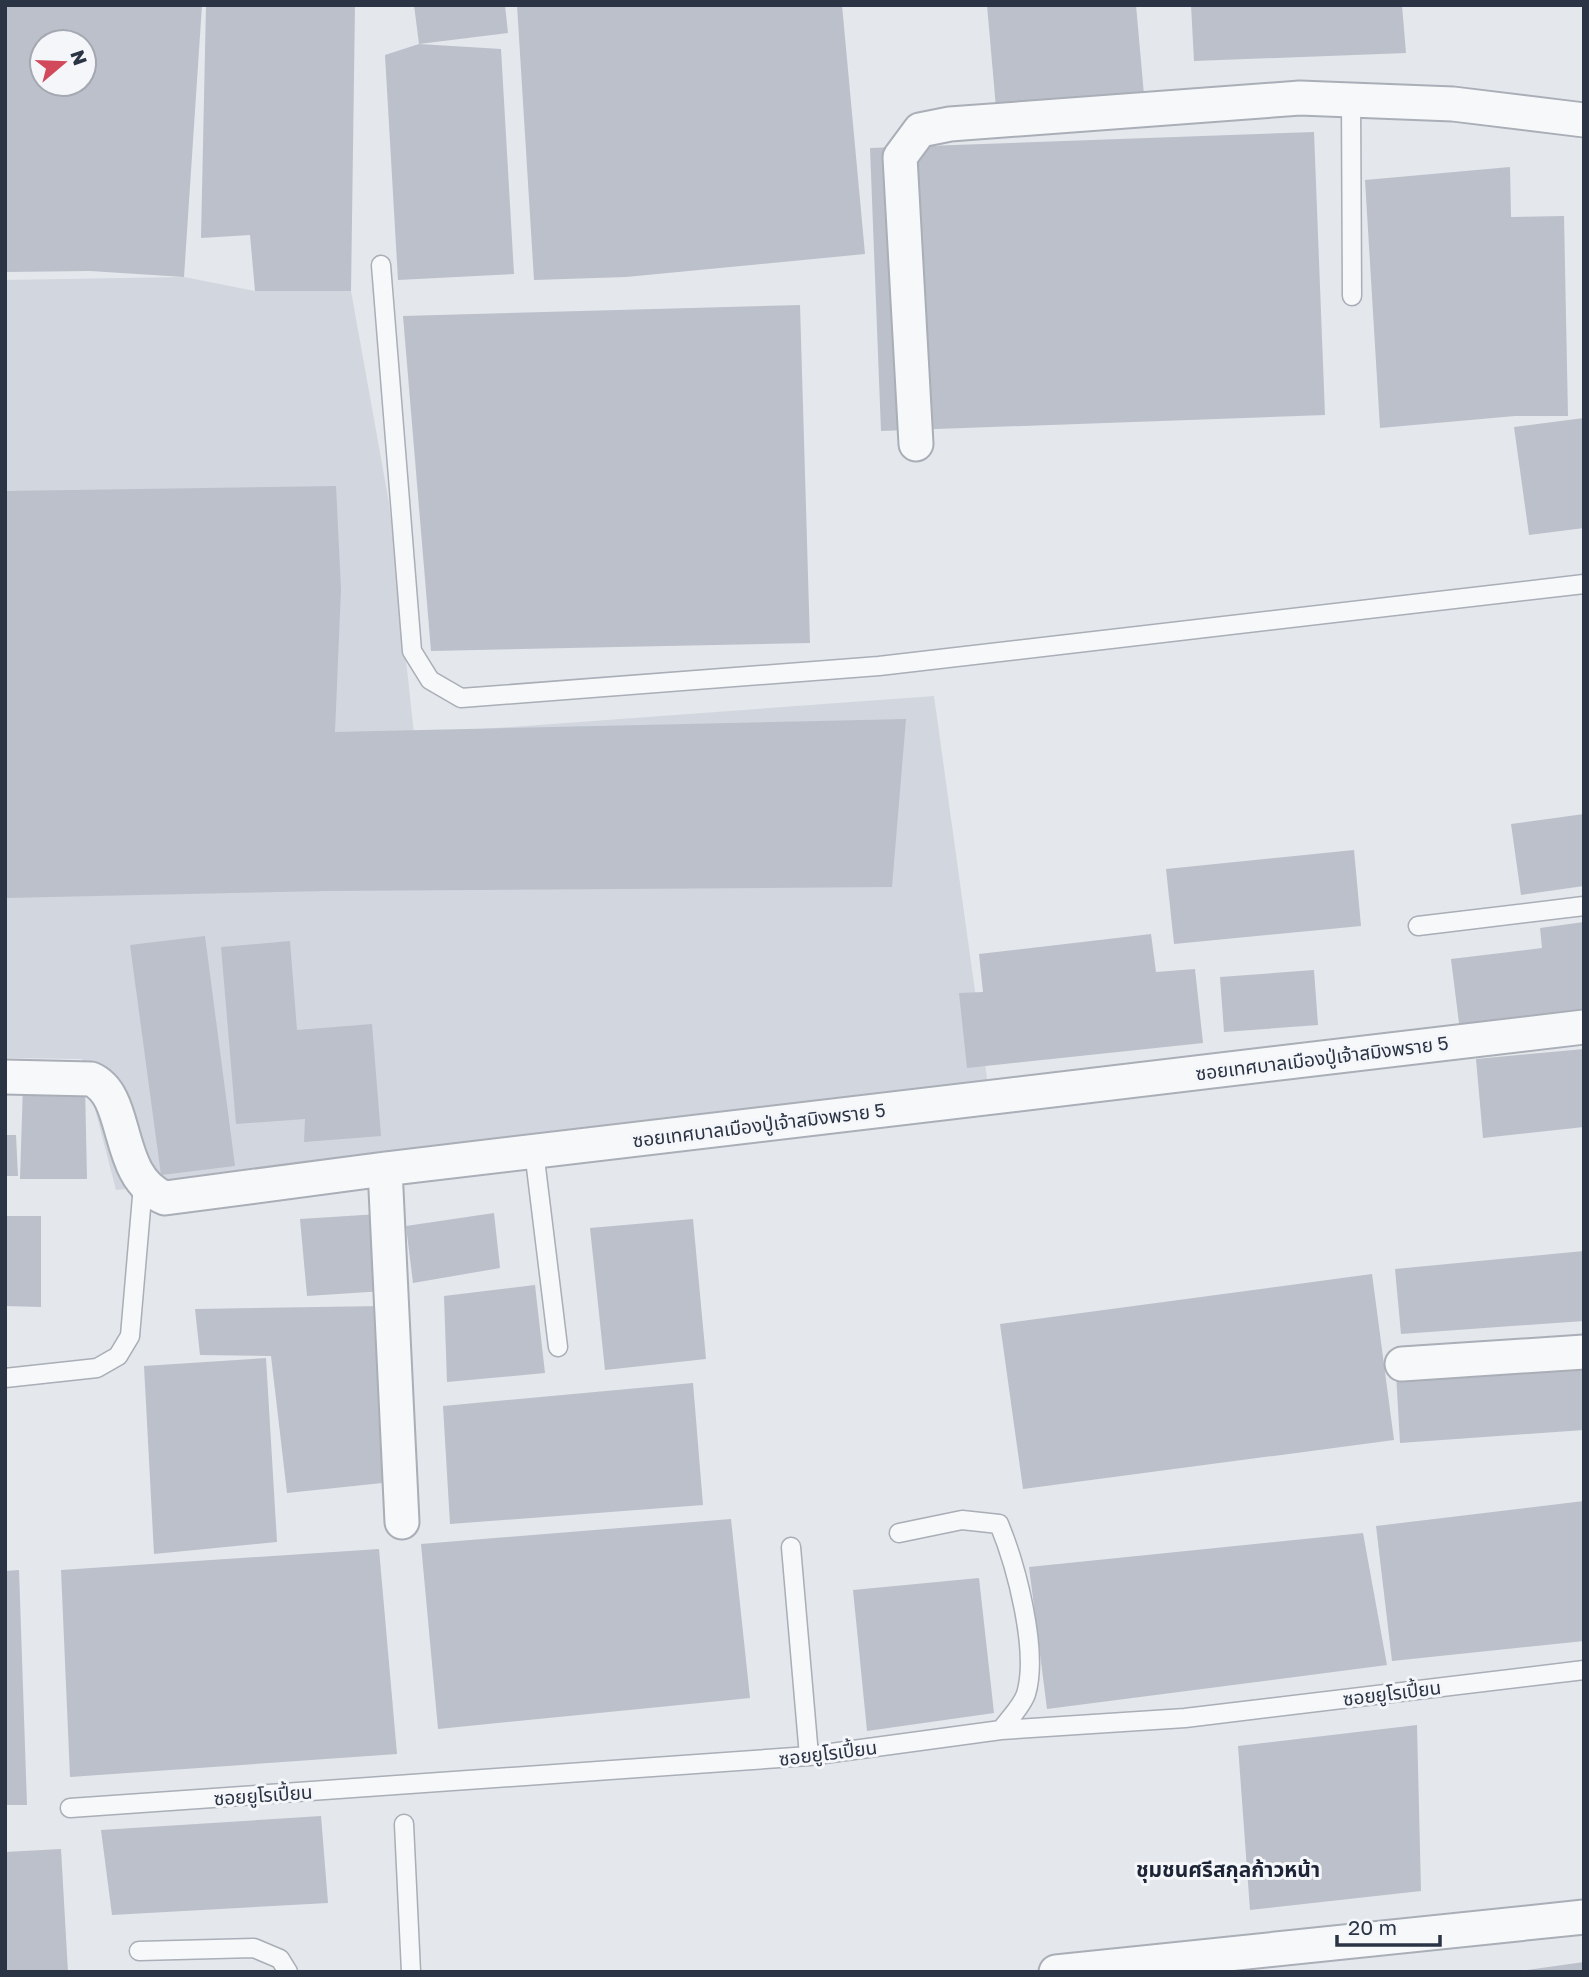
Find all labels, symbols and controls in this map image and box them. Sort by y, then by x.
north arrow [28,28,98,98]
text: N [66,47,93,68]
street label: ซอยเทศบาลเมืองปู่เจ้าสมิงพราย 5 [1194,1031,1450,1086]
street label: ซอยเทศบาลเมืองปู่เจ้าสมิงพราย 5 [631,1098,887,1153]
street label: ซอยยูโรเปี้ยน [1341,1674,1443,1712]
street label: ซอยยูโรเปี้ยน [777,1734,879,1772]
street label: ซอยยูโรเปี้ยน [213,1779,313,1811]
district label: ชุมชนศรีสกุลก้าวหน้า [1136,1856,1320,1883]
scale bar [1337,1904,1440,1948]
text: 20 m [1348,1914,1397,1940]

